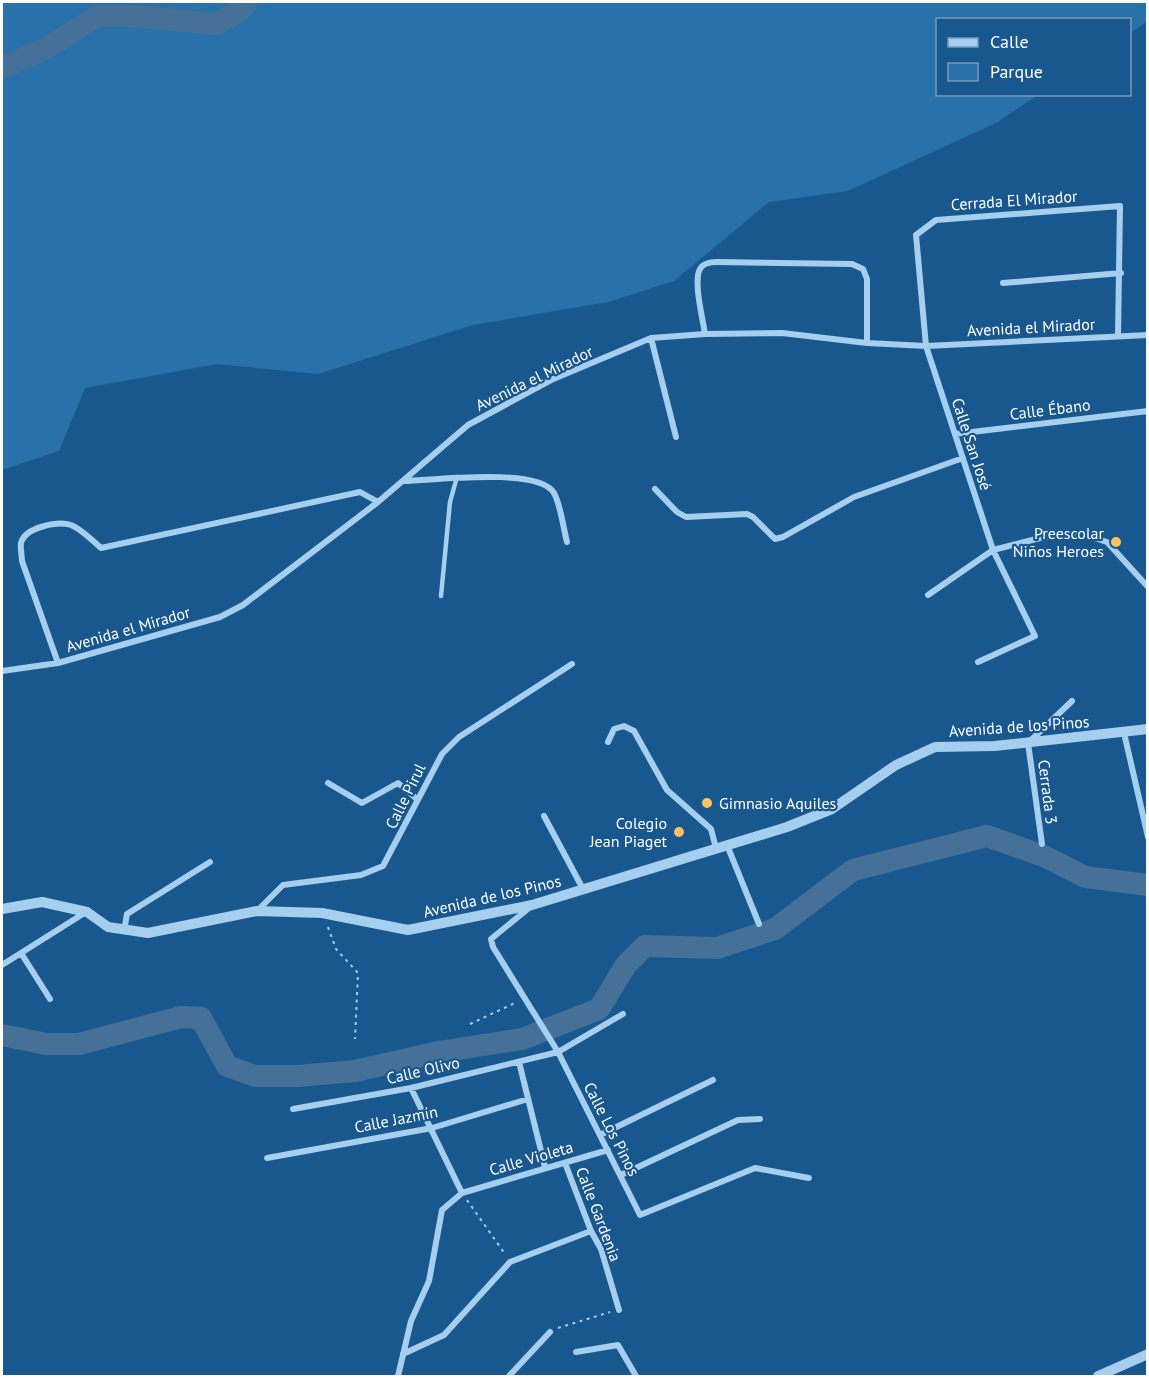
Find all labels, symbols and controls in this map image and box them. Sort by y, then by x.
legend [936,18,1131,96]
text: Calle [990,30,1029,53]
text: Parque [990,60,1043,83]
street label: Cerrada El Mirador [950,186,1078,214]
street label: Avenida el Mirador [966,314,1096,340]
street label: Avenida el Mirador [472,341,597,415]
street label: Calle Ébano [1009,394,1091,424]
street label: Calle San José [948,395,996,493]
place label: Preescolar Niños Heroes [1013,523,1105,561]
marker: Preescolar Niños Heroes [1109,535,1123,549]
street label: Avenida el Mirador [64,602,193,656]
street label: Avenida de los Pinos [948,711,1090,741]
street label: Cerrada 3 [1034,758,1062,826]
street label: Calle Pirul [381,760,430,832]
place label: Gimnasio Aquiles [719,793,837,813]
marker: Gimnasio Aquiles [700,796,714,810]
place label: Colegio Jean Piaget [589,813,668,851]
marker: Colegio Jean Piaget [672,825,686,839]
street label: Avenida de los Pinos [421,870,563,922]
street label: Calle Olivo [384,1052,462,1088]
street label: Calle Los Pinos [580,1079,644,1180]
street label: Calle Jazmín [353,1101,439,1137]
street label: Calle Violeta [487,1137,575,1179]
street label: Calle Gardenia [572,1164,626,1264]

